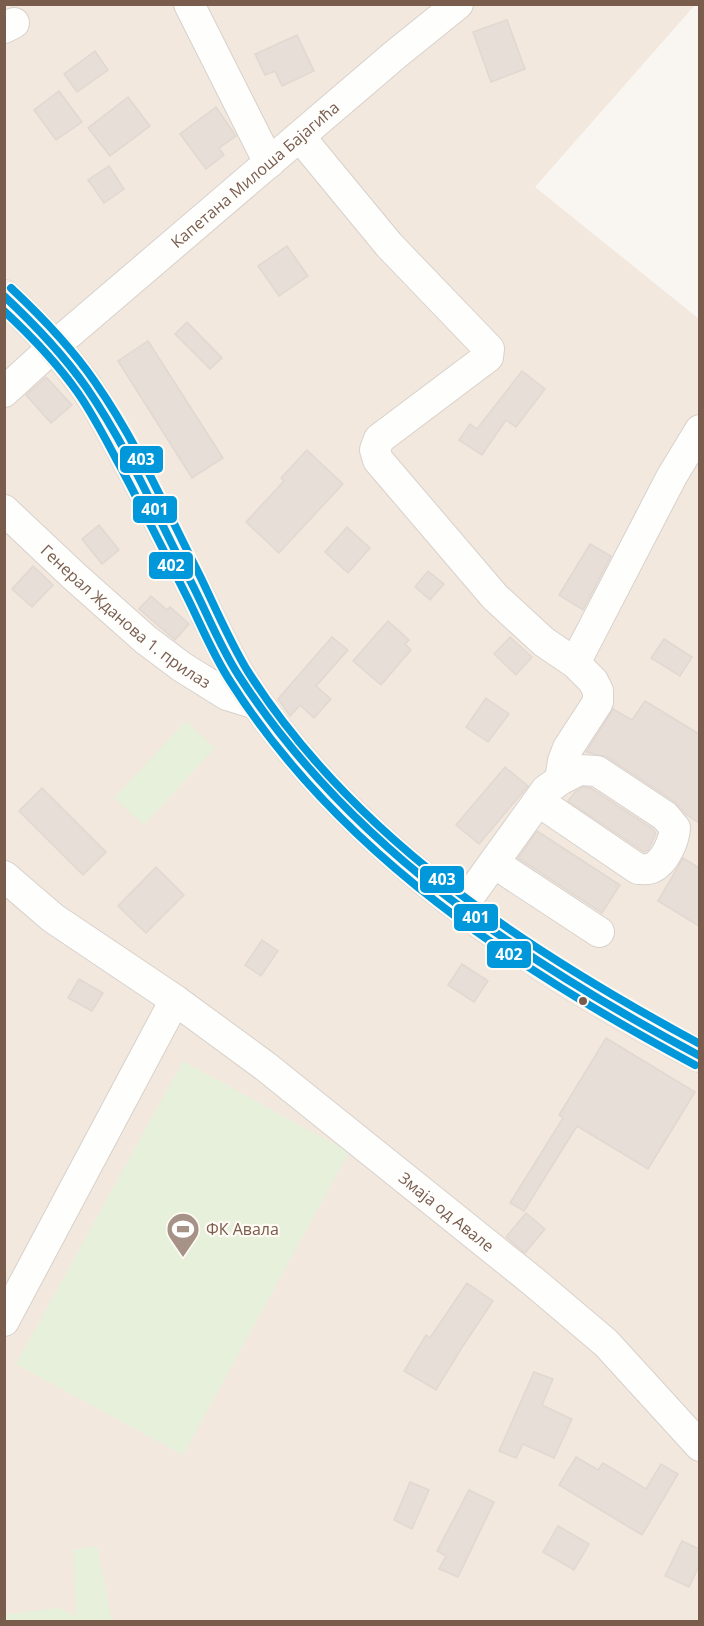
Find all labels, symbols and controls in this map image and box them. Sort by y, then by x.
street label: Капетана Милоша Бајагића [166,96,344,253]
line badge: 403 [119,445,164,474]
text: 403 [127,448,155,470]
line badge: 401 [132,495,178,524]
text: 401 [141,498,169,520]
street label: Генерал Жданова 1. прилаз [36,539,215,693]
line badge: 402 [148,551,194,580]
text: 402 [157,554,185,576]
line badge: 403 [419,865,465,894]
text: 403 [428,868,456,890]
line badge: 401 [453,903,499,932]
text: 401 [462,906,490,928]
line badge: 402 [486,940,532,969]
text: 402 [495,943,523,965]
unlabelled marker [577,995,589,1007]
street label: Змаја од Авале [394,1167,499,1257]
sports icon: ФК Авала [165,1211,201,1258]
place label: ФК Авала [206,1218,279,1240]

